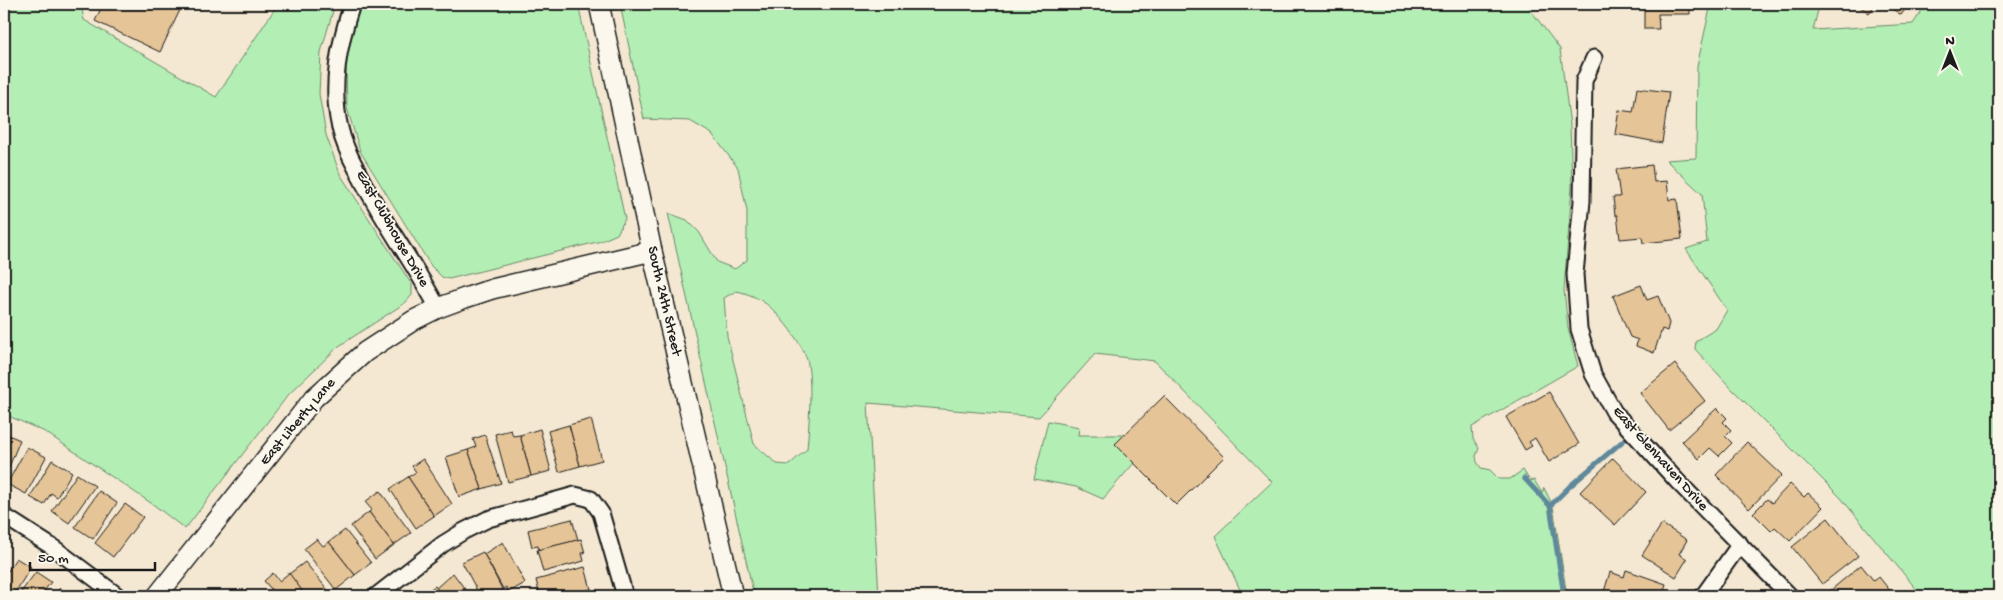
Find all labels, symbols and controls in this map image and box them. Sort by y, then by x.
north arrow [1926,28,1976,78]
text: N [1945,33,1955,50]
street label: East Clubhouse Drive [351,167,433,291]
street label: South 24th Street [643,245,686,359]
street label: East Liberty Lane [256,375,340,469]
street label: East Glenhaven Drive [1608,403,1712,515]
scale bar [30,540,155,572]
text: 50 m [38,550,69,568]

